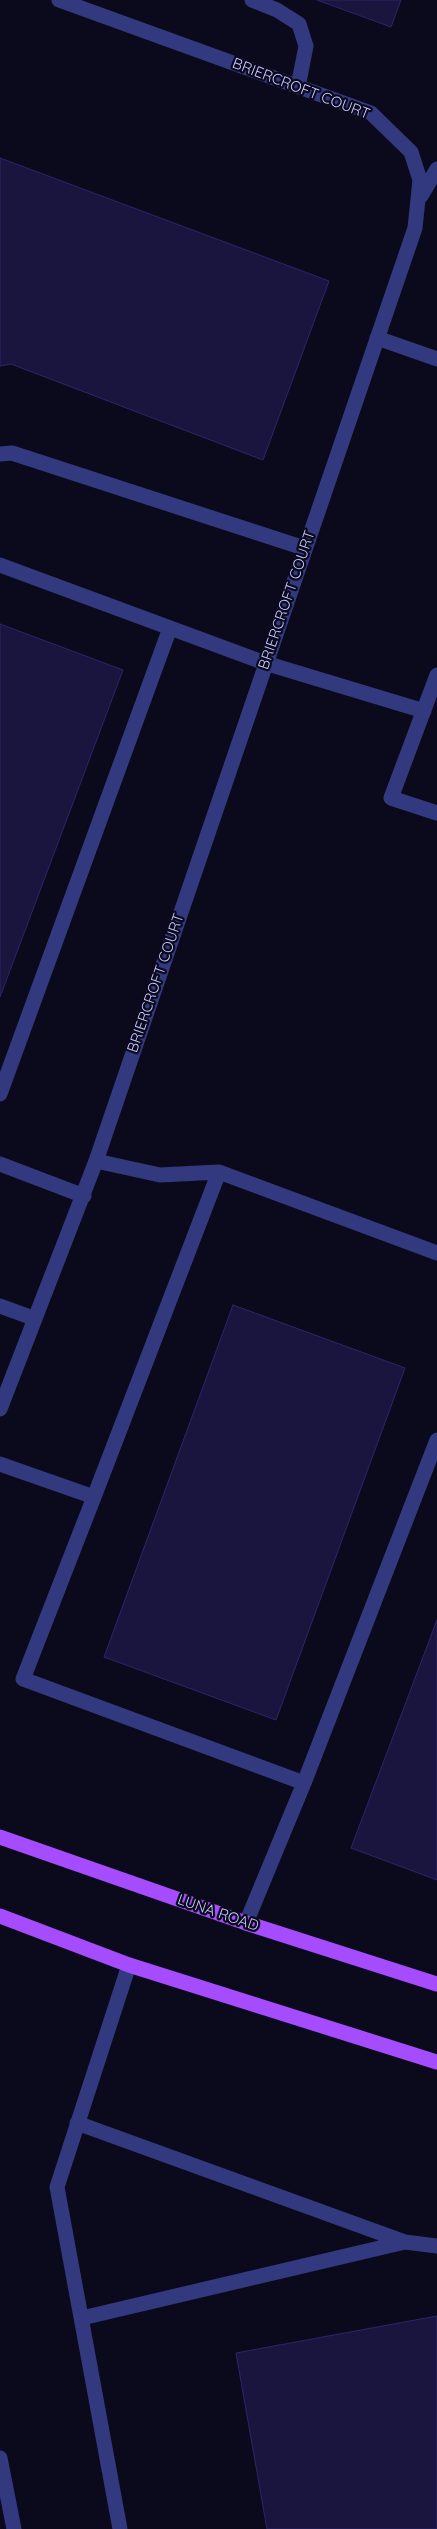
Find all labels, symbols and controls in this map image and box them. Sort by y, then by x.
street label: BRIERCROFT COURT [230,54,372,124]
street label: BRIERCROFT COURT [255,528,319,672]
street label: BRIERCROFT COURT [124,911,188,1055]
street label: LUNA ROAD [175,1891,261,1935]

